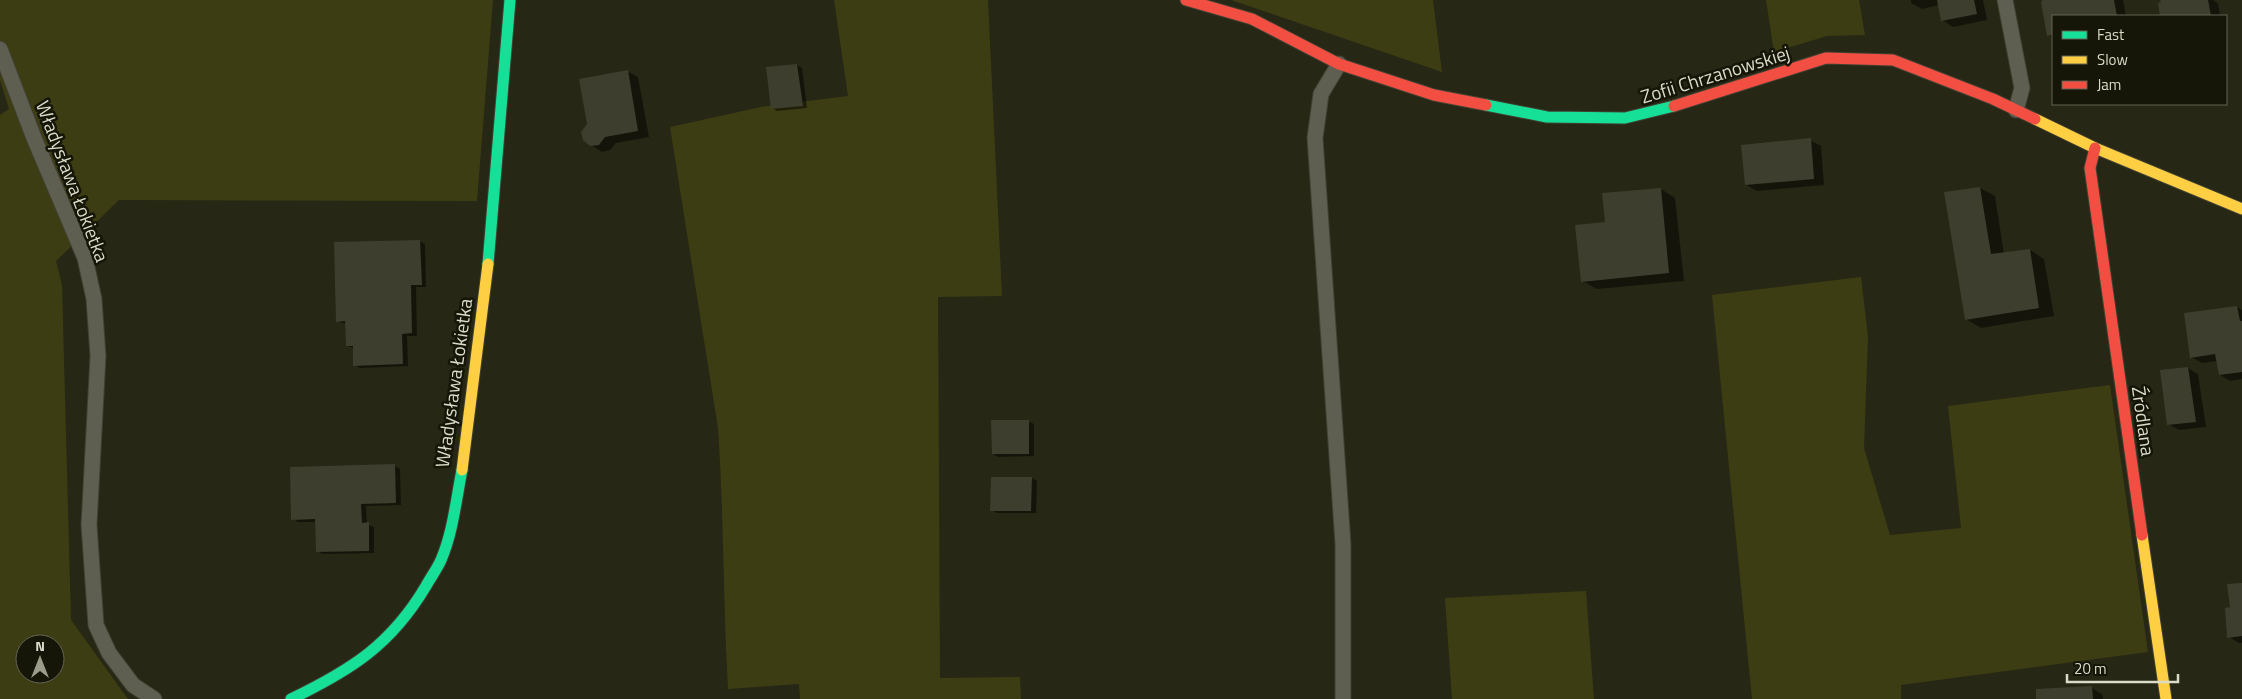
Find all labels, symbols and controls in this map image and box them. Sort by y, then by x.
legend [2052,15,2227,105]
text: Fast [2097,23,2125,46]
street label: Zofii Chrzanowskiej [1637,38,1793,110]
text: Slow [2097,48,2128,71]
text: Jam [2097,73,2121,96]
street label: Władysława Łokietka [29,96,117,266]
street label: Władysława Łokietka [427,296,479,470]
street label: Źródlana [2125,384,2163,458]
north arrow [15,634,65,684]
text: N [35,635,45,656]
scale bar [2067,652,2178,684]
text: 20 m [2074,657,2107,680]

